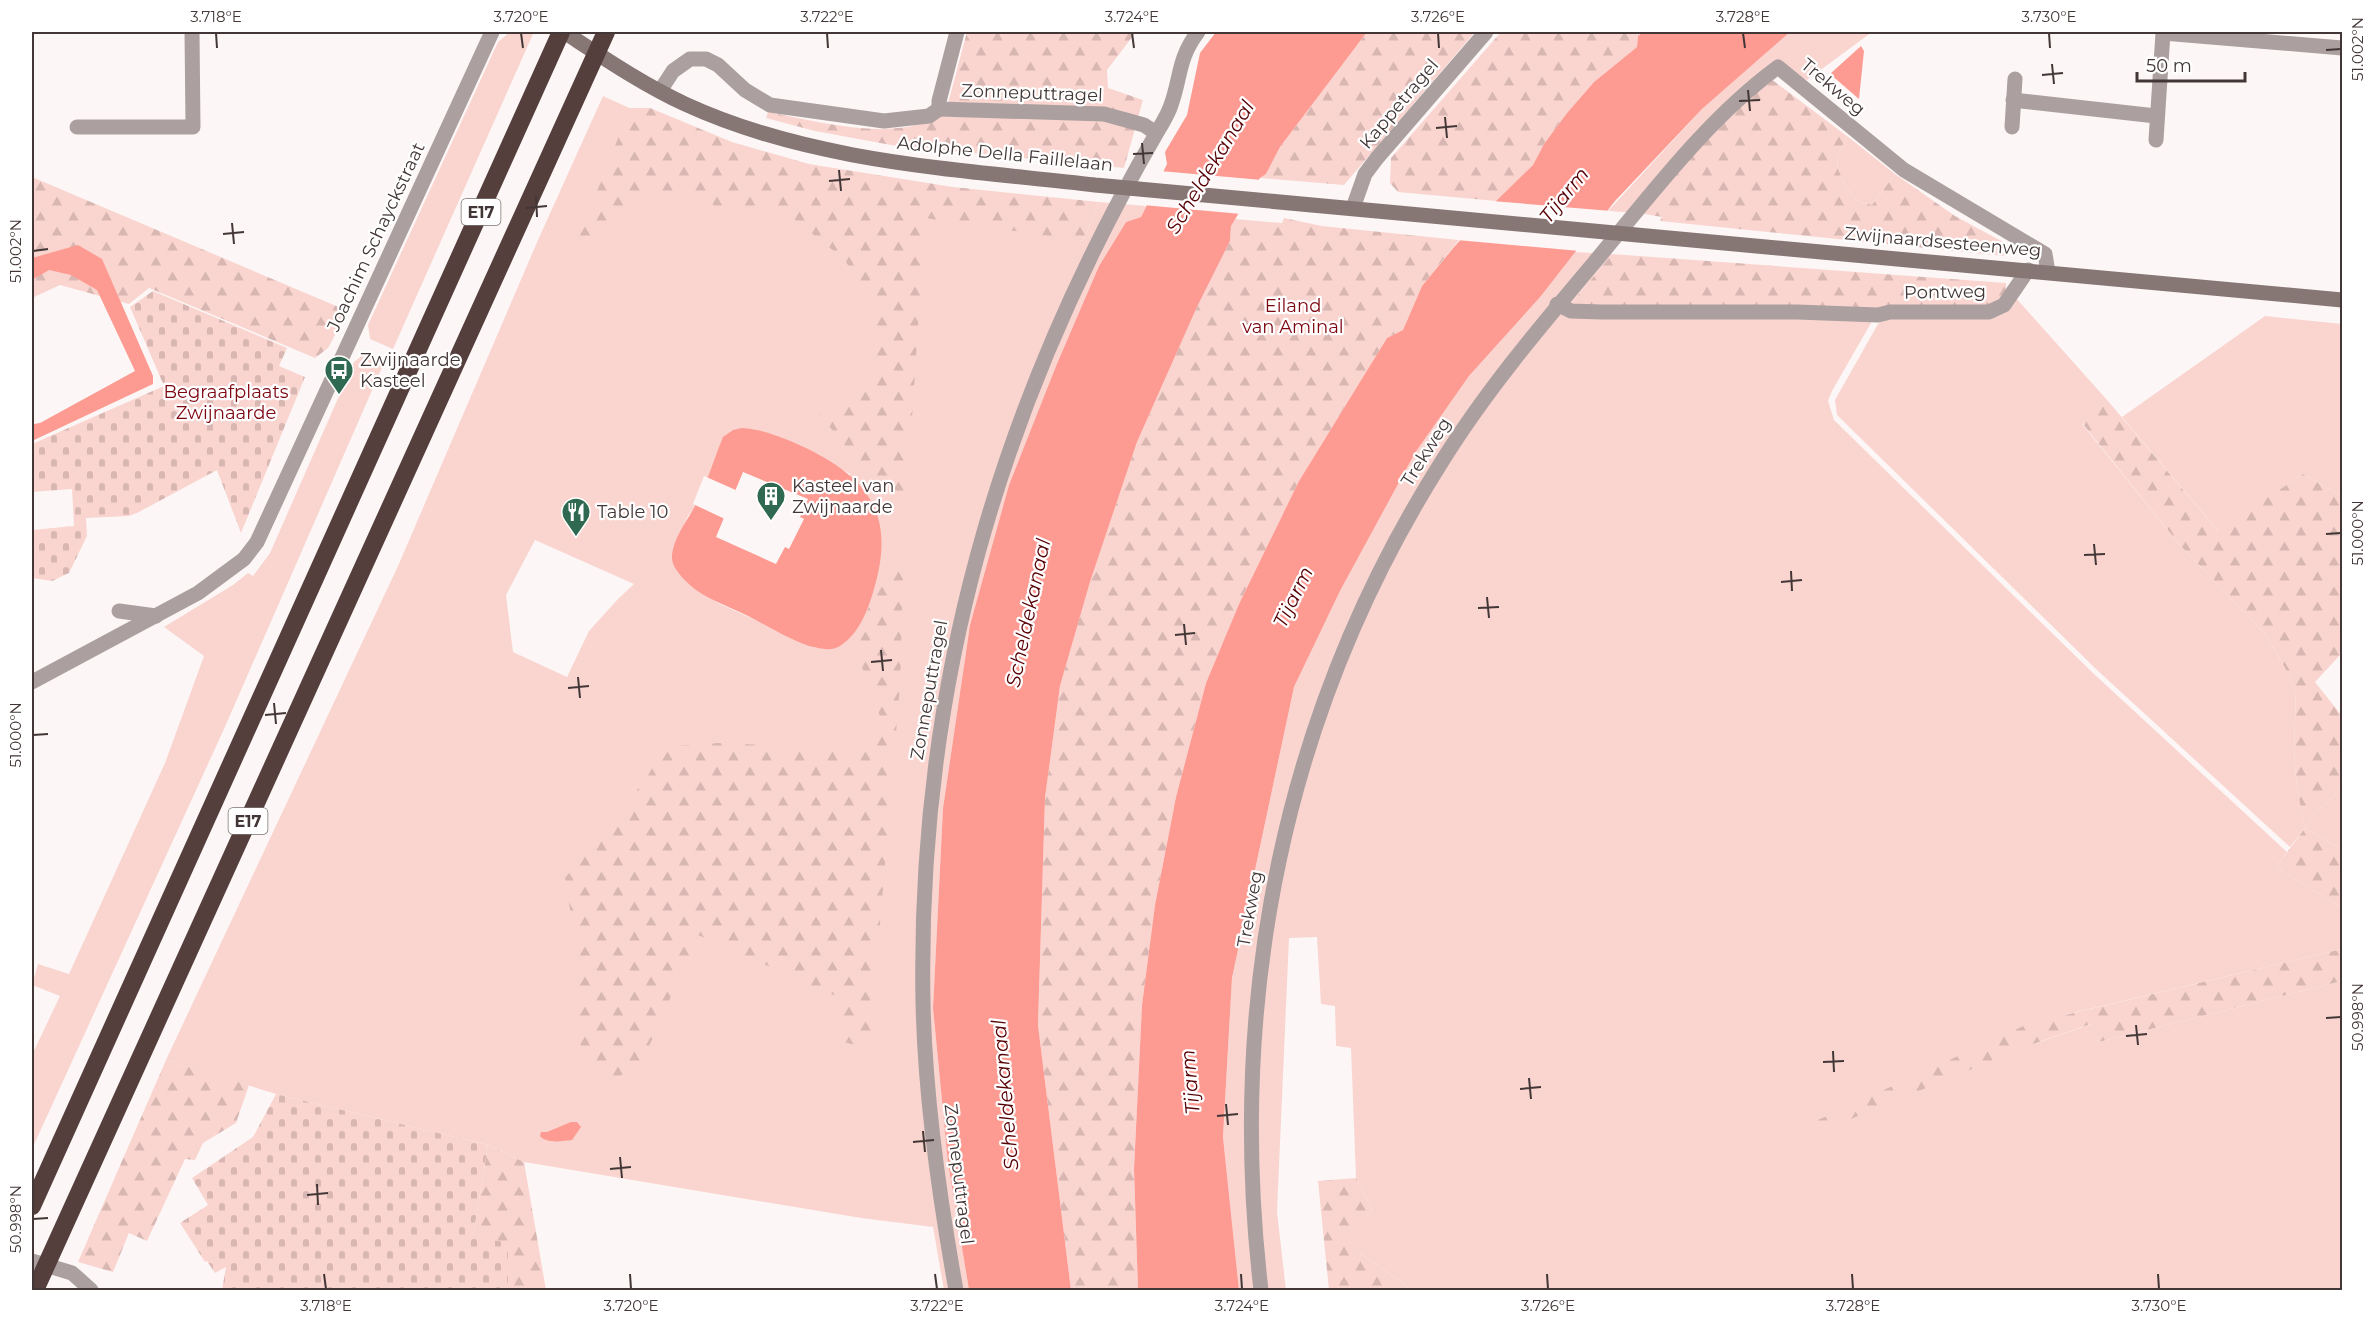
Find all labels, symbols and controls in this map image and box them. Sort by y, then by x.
text: 3.718°E [190,7,242,26]
text: 3.720°E [493,7,549,26]
text: 3.722°E [800,7,854,26]
text: 3.724°E [1105,7,1159,26]
text: 3.726°E [1411,7,1465,26]
text: 3.728°E [1716,7,1770,26]
text: 3.730°E [2022,7,2076,26]
text: 51.002°N [2348,17,2367,81]
scale bar [2137,45,2245,83]
street label: Kappetragel [1355,54,1443,154]
street label: Trekweg [1796,54,1870,120]
text: 50 m [2146,55,2192,77]
street label: Zonneputtragel [961,80,1103,106]
water label: Scheldekanaal [1161,96,1260,238]
street label: Adolphe Della Faillelaan [896,132,1114,176]
street label: Joachim Schayckstraat [322,139,430,336]
water label: Tijarm [1534,162,1594,228]
road number: E17 [462,199,500,225]
text: 51.002°N [6,219,25,283]
street label: Zwijnaardsesteenweg [1844,222,2042,262]
street label: Pontweg [1904,280,1986,304]
park label: Eiland van Aminal [1242,295,1344,338]
place label: Zwijnaarde Kasteel [360,349,461,392]
bus stop icon: Zwijnaarde Kasteel [323,354,355,396]
park label: Begraafplaats Zwijnaarde [164,381,289,424]
street label: Trekweg [1396,414,1456,490]
place label: Kasteel van Zwijnaarde [792,475,894,518]
building icon: Kasteel van Zwijnaarde [755,480,787,522]
restaurant icon: Table 10 [560,496,592,538]
text: 51.000°N [2348,500,2367,566]
place label: Table 10 [597,501,668,523]
water label: Scheldekanaal [1001,536,1056,689]
water label: Tijarm [1268,563,1318,631]
street label: Zonneputtragel [906,618,952,762]
text: 51.000°N [6,702,25,768]
road number: E17 [228,808,268,834]
street label: Trekweg [1232,869,1268,949]
text: 50.998°N [2348,983,2367,1051]
water label: Scheldekanaal [986,1018,1024,1171]
water label: Tijarm [1175,1049,1205,1115]
street label: Zonneputtragel [939,1102,979,1246]
text: 50.998°N [6,1185,25,1253]
text: 3.718°E [300,1296,352,1315]
text: 3.720°E [603,1296,659,1315]
text: 3.722°E [910,1296,964,1315]
text: 3.724°E [1215,1296,1269,1315]
text: 3.726°E [1521,1296,1575,1315]
text: 3.728°E [1826,1296,1880,1315]
text: 3.730°E [2132,1296,2186,1315]

